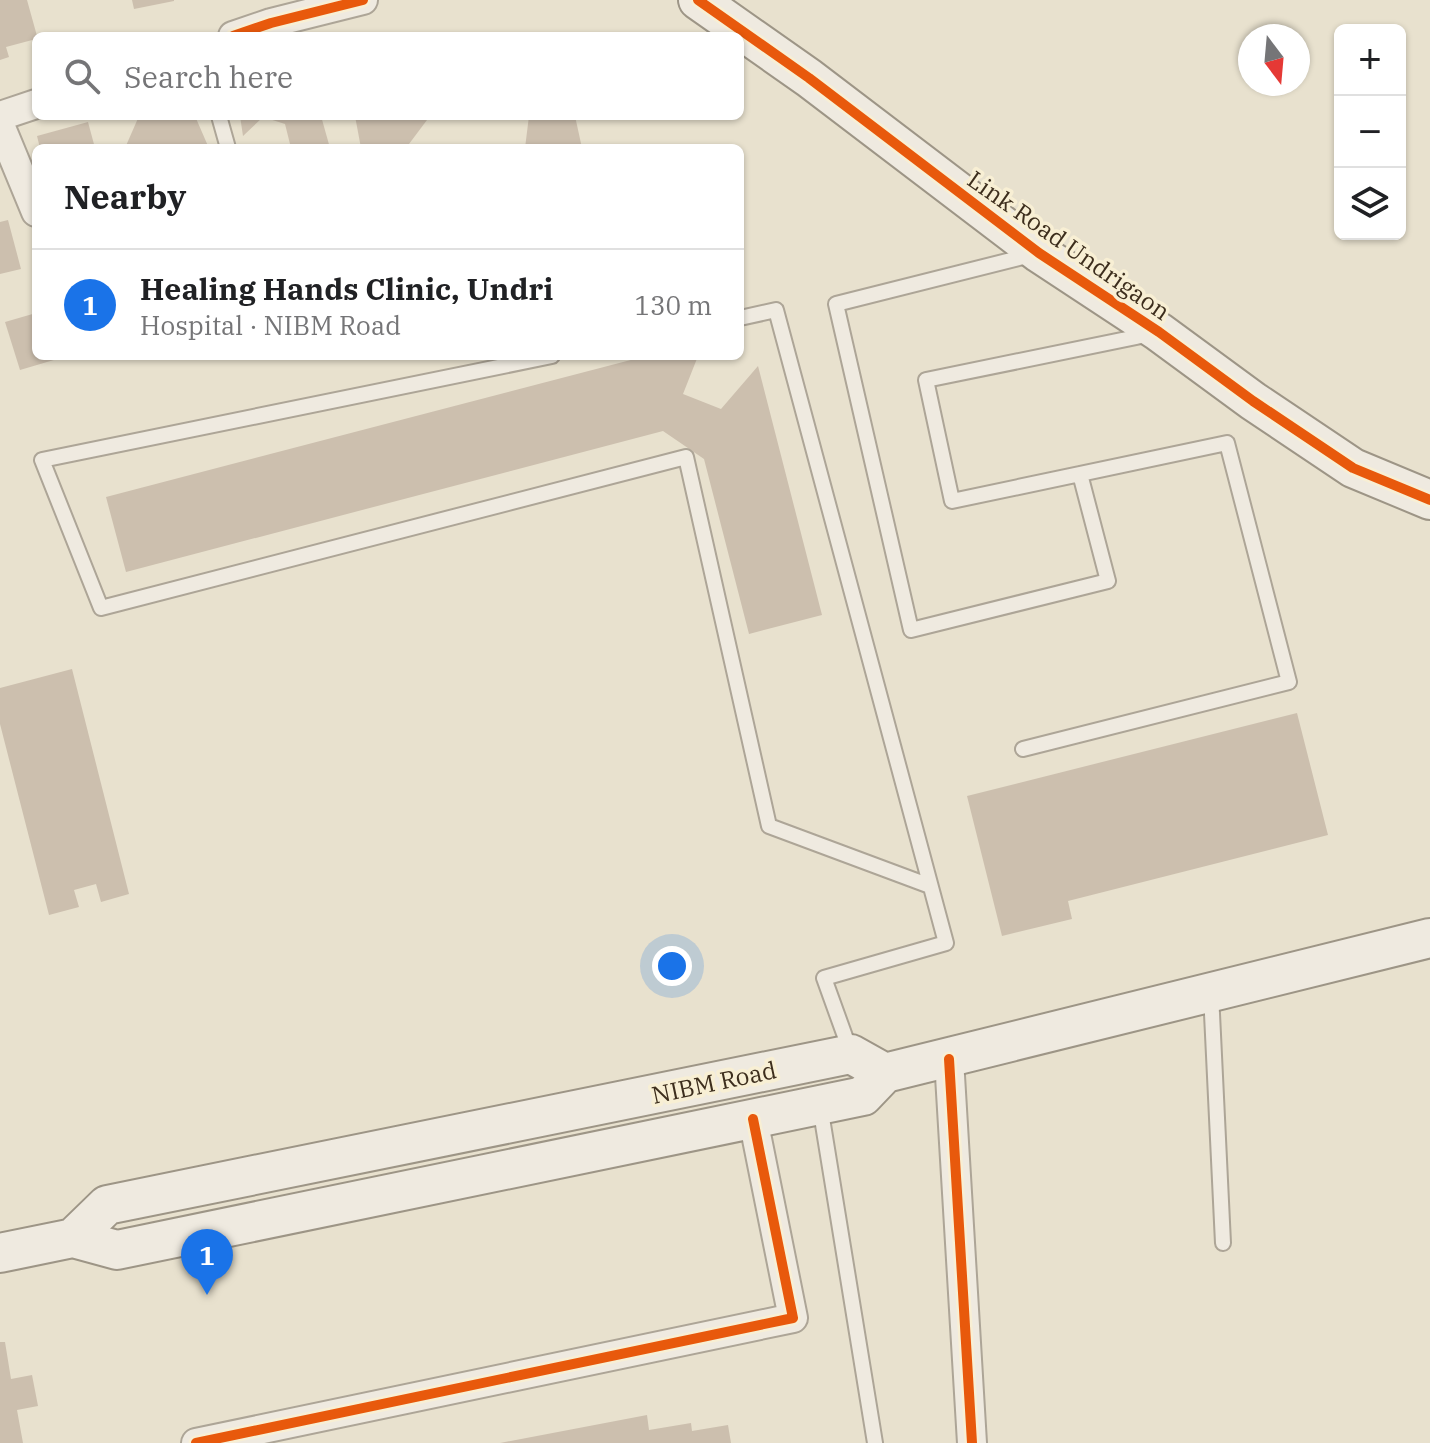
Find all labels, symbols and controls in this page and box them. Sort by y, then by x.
north arrow [1238,24,1310,96]
map controls [1334,24,1406,240]
button: + [1334,24,1406,96]
search box [32,32,744,120]
icon: search [60,54,104,98]
text: Search here [124,57,293,96]
button: − [1334,96,1406,168]
street label: Link Road Undrigaon [961,163,1177,327]
button: layers [1334,168,1406,240]
text: Nearby [64,174,186,218]
text: Healing Hands Clinic, Undri [140,269,553,308]
text: 1 [82,288,98,322]
text: 130 m [634,288,712,322]
text: Hospital · NIBM Road [140,308,401,342]
your location [652,946,692,986]
street label: NIBM Road [649,1053,779,1111]
pin: 1 [181,1229,233,1295]

